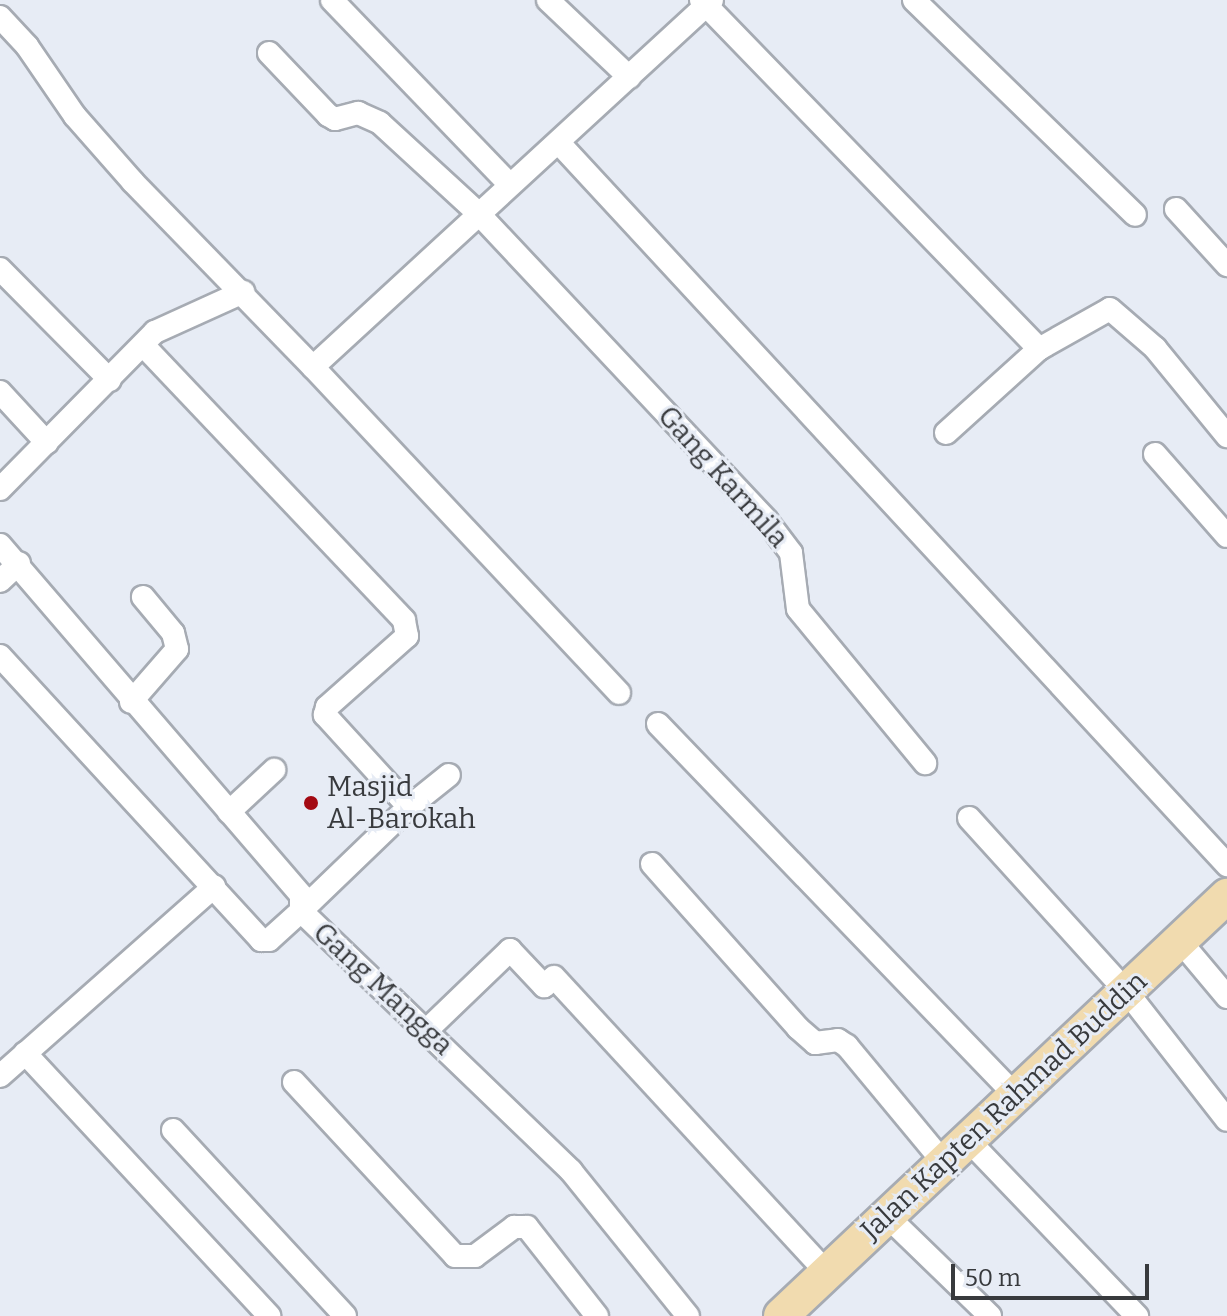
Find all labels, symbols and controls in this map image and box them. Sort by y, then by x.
street label: Gang Karmila [651,399,795,555]
place label: Masjid Al-Barokah [327,770,476,836]
marker: Masjid Al-Barokah [302,794,320,812]
street label: Gang Mangga [306,916,460,1062]
street label: Jalan Kapten Rahmad Buddin [854,965,1154,1247]
scale bar [955,1248,1153,1298]
text: 50 m [965,1264,1021,1292]

